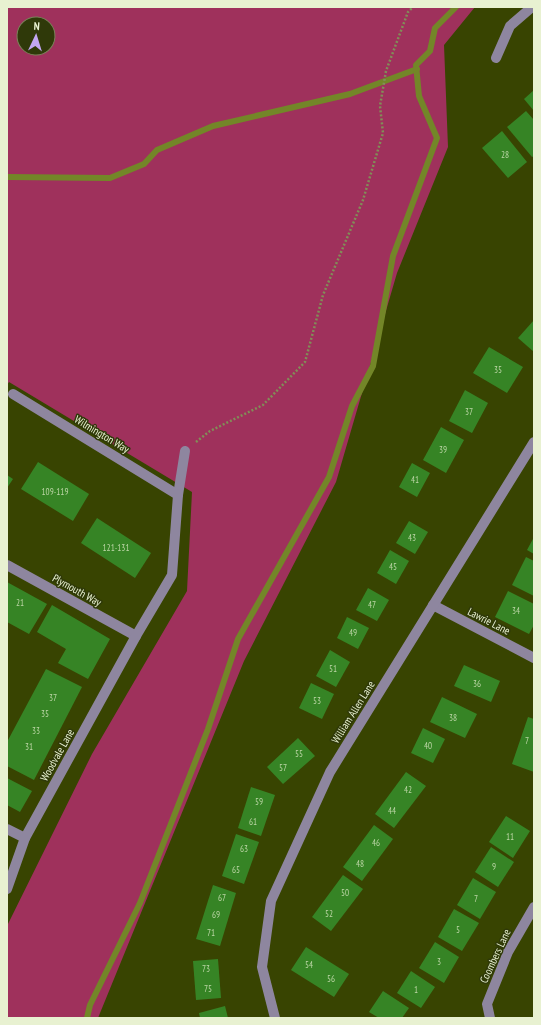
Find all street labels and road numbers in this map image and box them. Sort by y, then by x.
street label: Wilmington Way [72,412,133,456]
street label: Plymouth Way [50,571,105,610]
street label: Lawrie Lane [465,604,513,638]
street label: William Allen Lane [328,678,378,746]
street label: Woodvale Lane [37,726,77,784]
street label: Coombers Lane [476,926,514,985]

